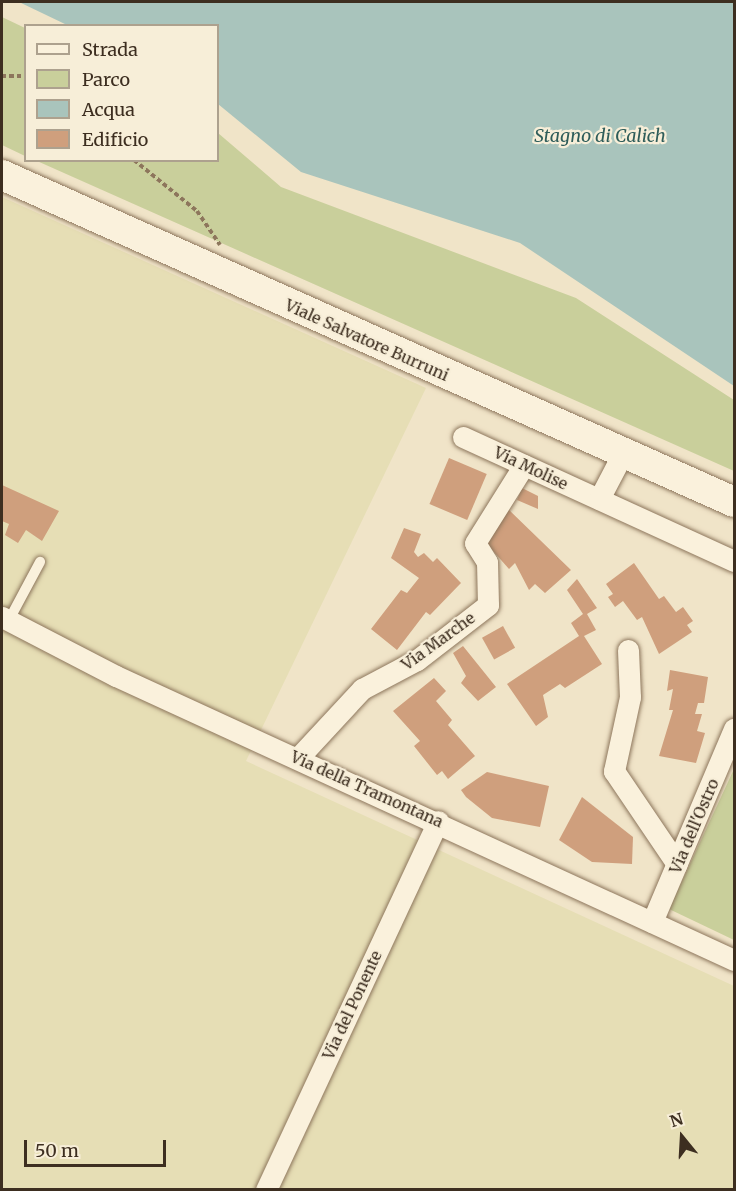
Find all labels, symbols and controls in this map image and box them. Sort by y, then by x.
legend [24,24,219,162]
text: Strada [82,38,138,61]
text: Parco [82,68,130,91]
text: Acqua [82,98,135,121]
water label: Stagno di Calich [534,125,666,147]
text: Edificio [82,128,148,151]
street label: Viale Salvatore Burruni [282,295,452,385]
street label: Via Molise [491,443,571,493]
street label: Via Marche [398,608,478,674]
street label: Via della Tramontana [288,747,446,831]
street label: Via dell'Ostro [665,776,723,876]
street label: Via del Ponente [318,948,386,1062]
north arrow [652,1107,712,1167]
text: N [667,1108,686,1131]
scale bar [27,1128,170,1166]
text: 50 m [35,1139,79,1162]

